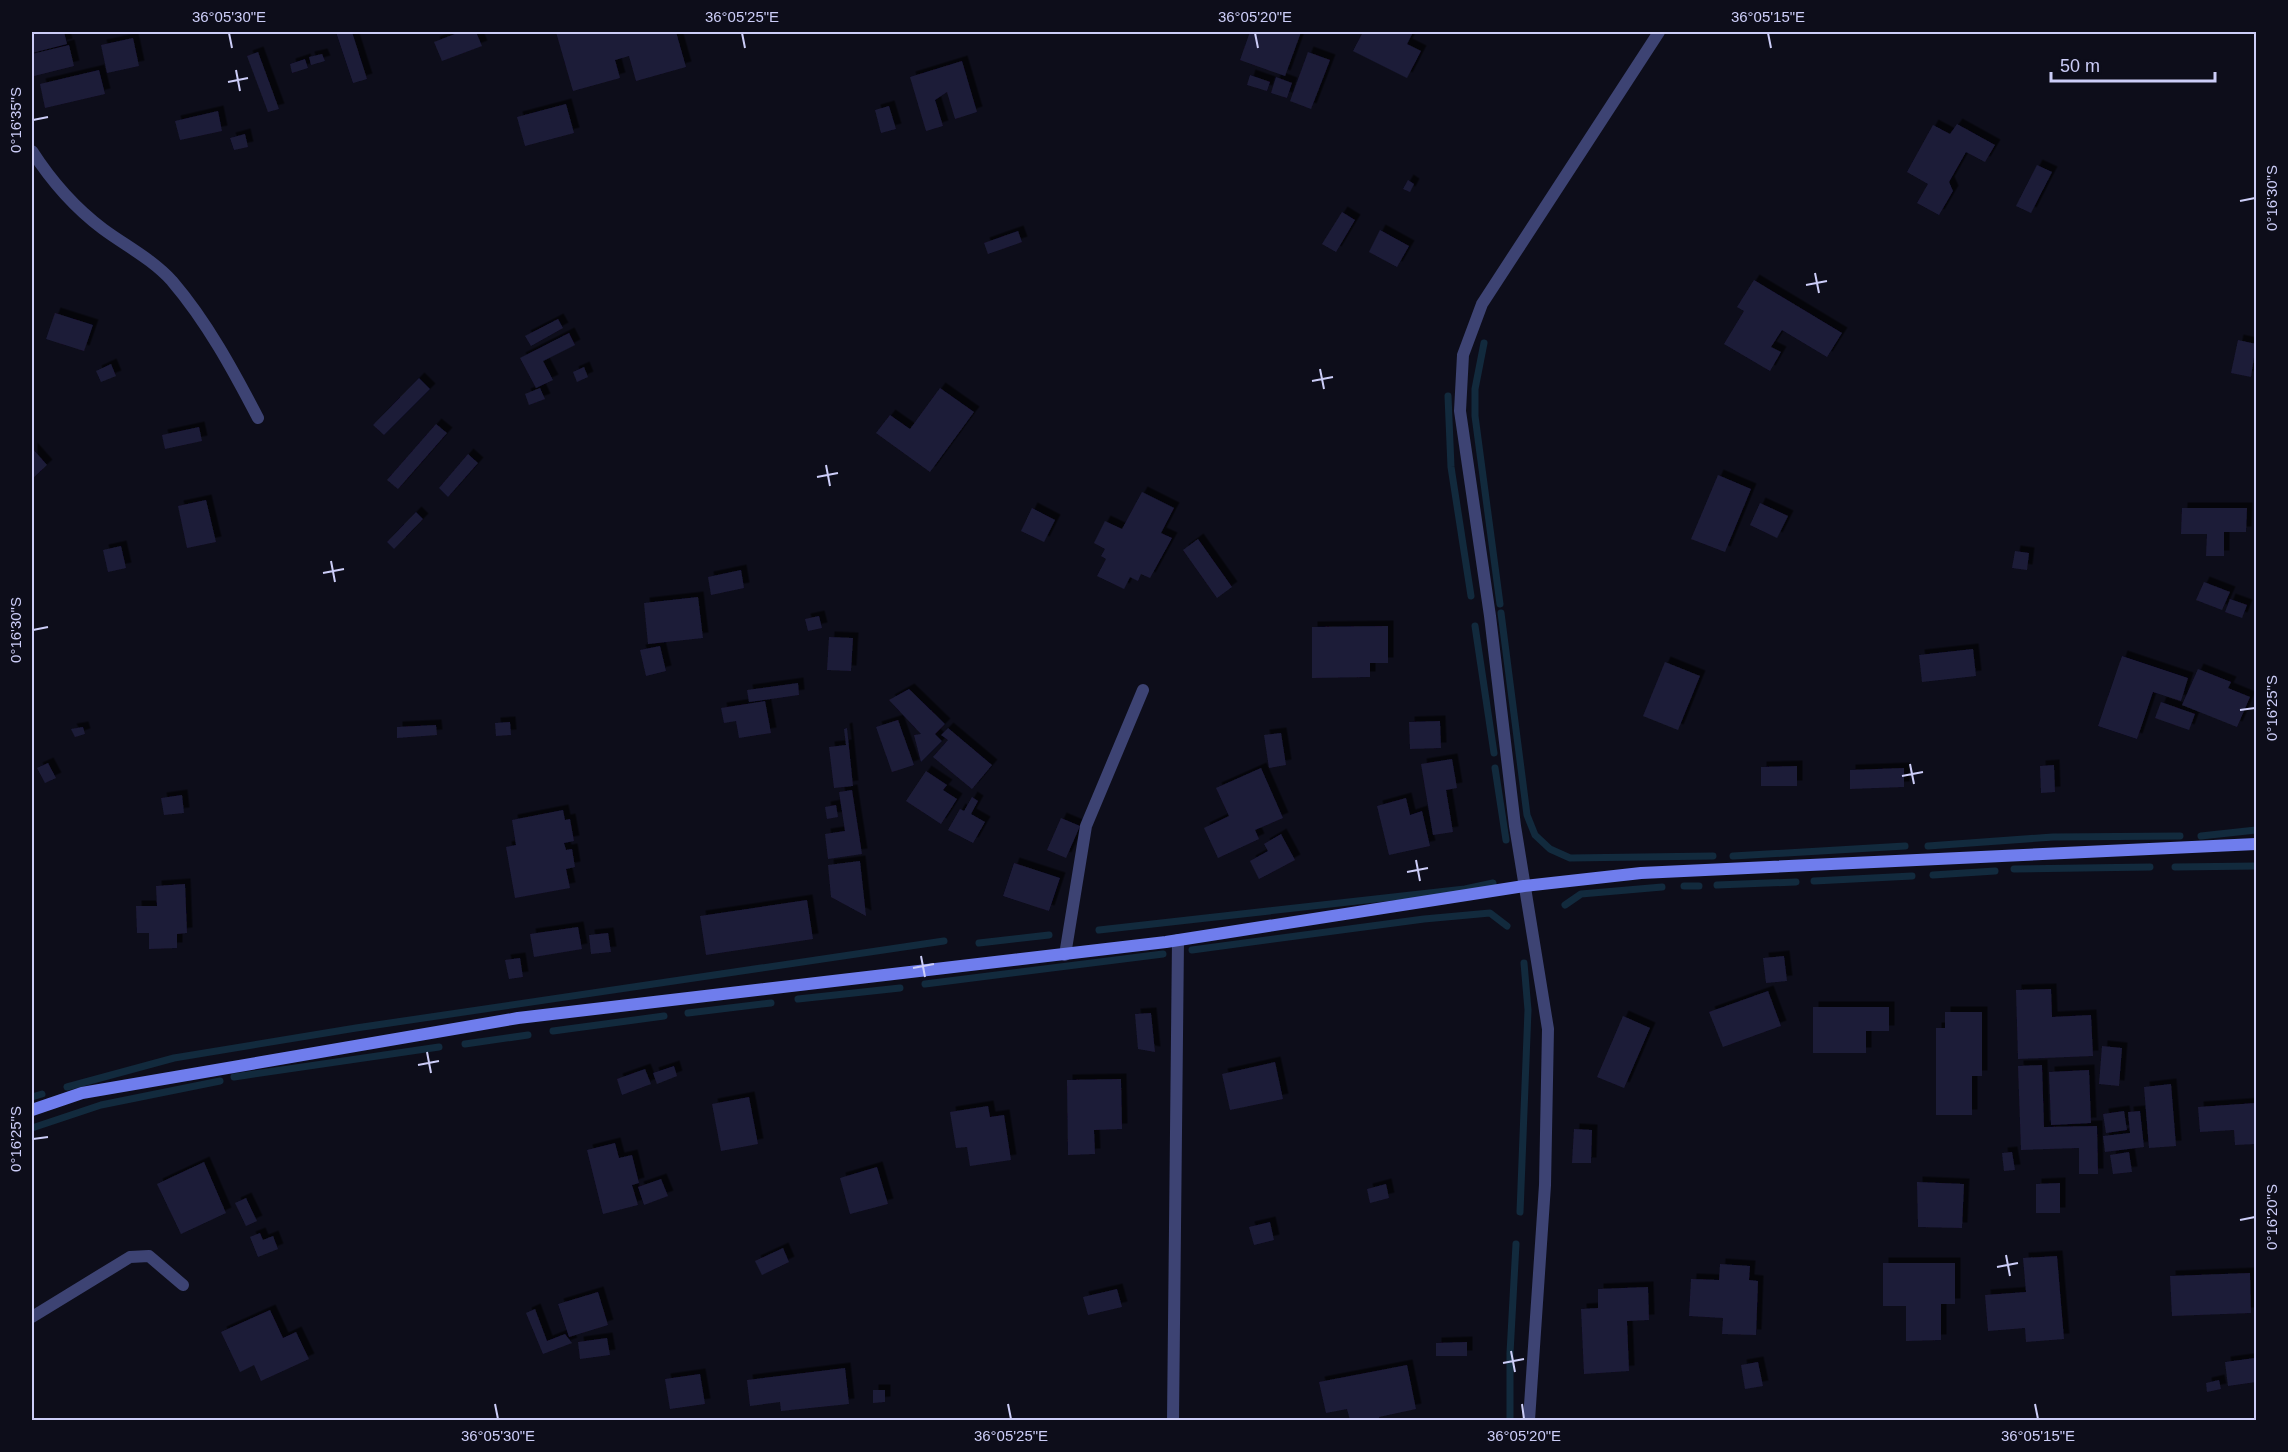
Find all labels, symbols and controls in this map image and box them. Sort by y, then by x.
text: 36°05'30"E [192,8,266,25]
text: 36°05'25"E [705,8,779,25]
text: 36°05'20"E [1218,8,1292,25]
text: 36°05'15"E [1731,8,1805,25]
scale bar [2051,45,2214,83]
text: 50 m [2060,56,2100,76]
text: 0°16'35"S [7,87,24,153]
text: 0°16'30"S [2263,165,2280,231]
text: 0°16'30"S [7,597,24,663]
text: 0°16'25"S [2263,675,2280,741]
text: 0°16'25"S [7,1106,24,1172]
text: 0°16'20"S [2263,1184,2280,1250]
text: 36°05'30"E [461,1427,535,1444]
text: 36°05'25"E [974,1427,1048,1444]
text: 36°05'20"E [1487,1427,1561,1444]
text: 36°05'15"E [2001,1427,2075,1444]

